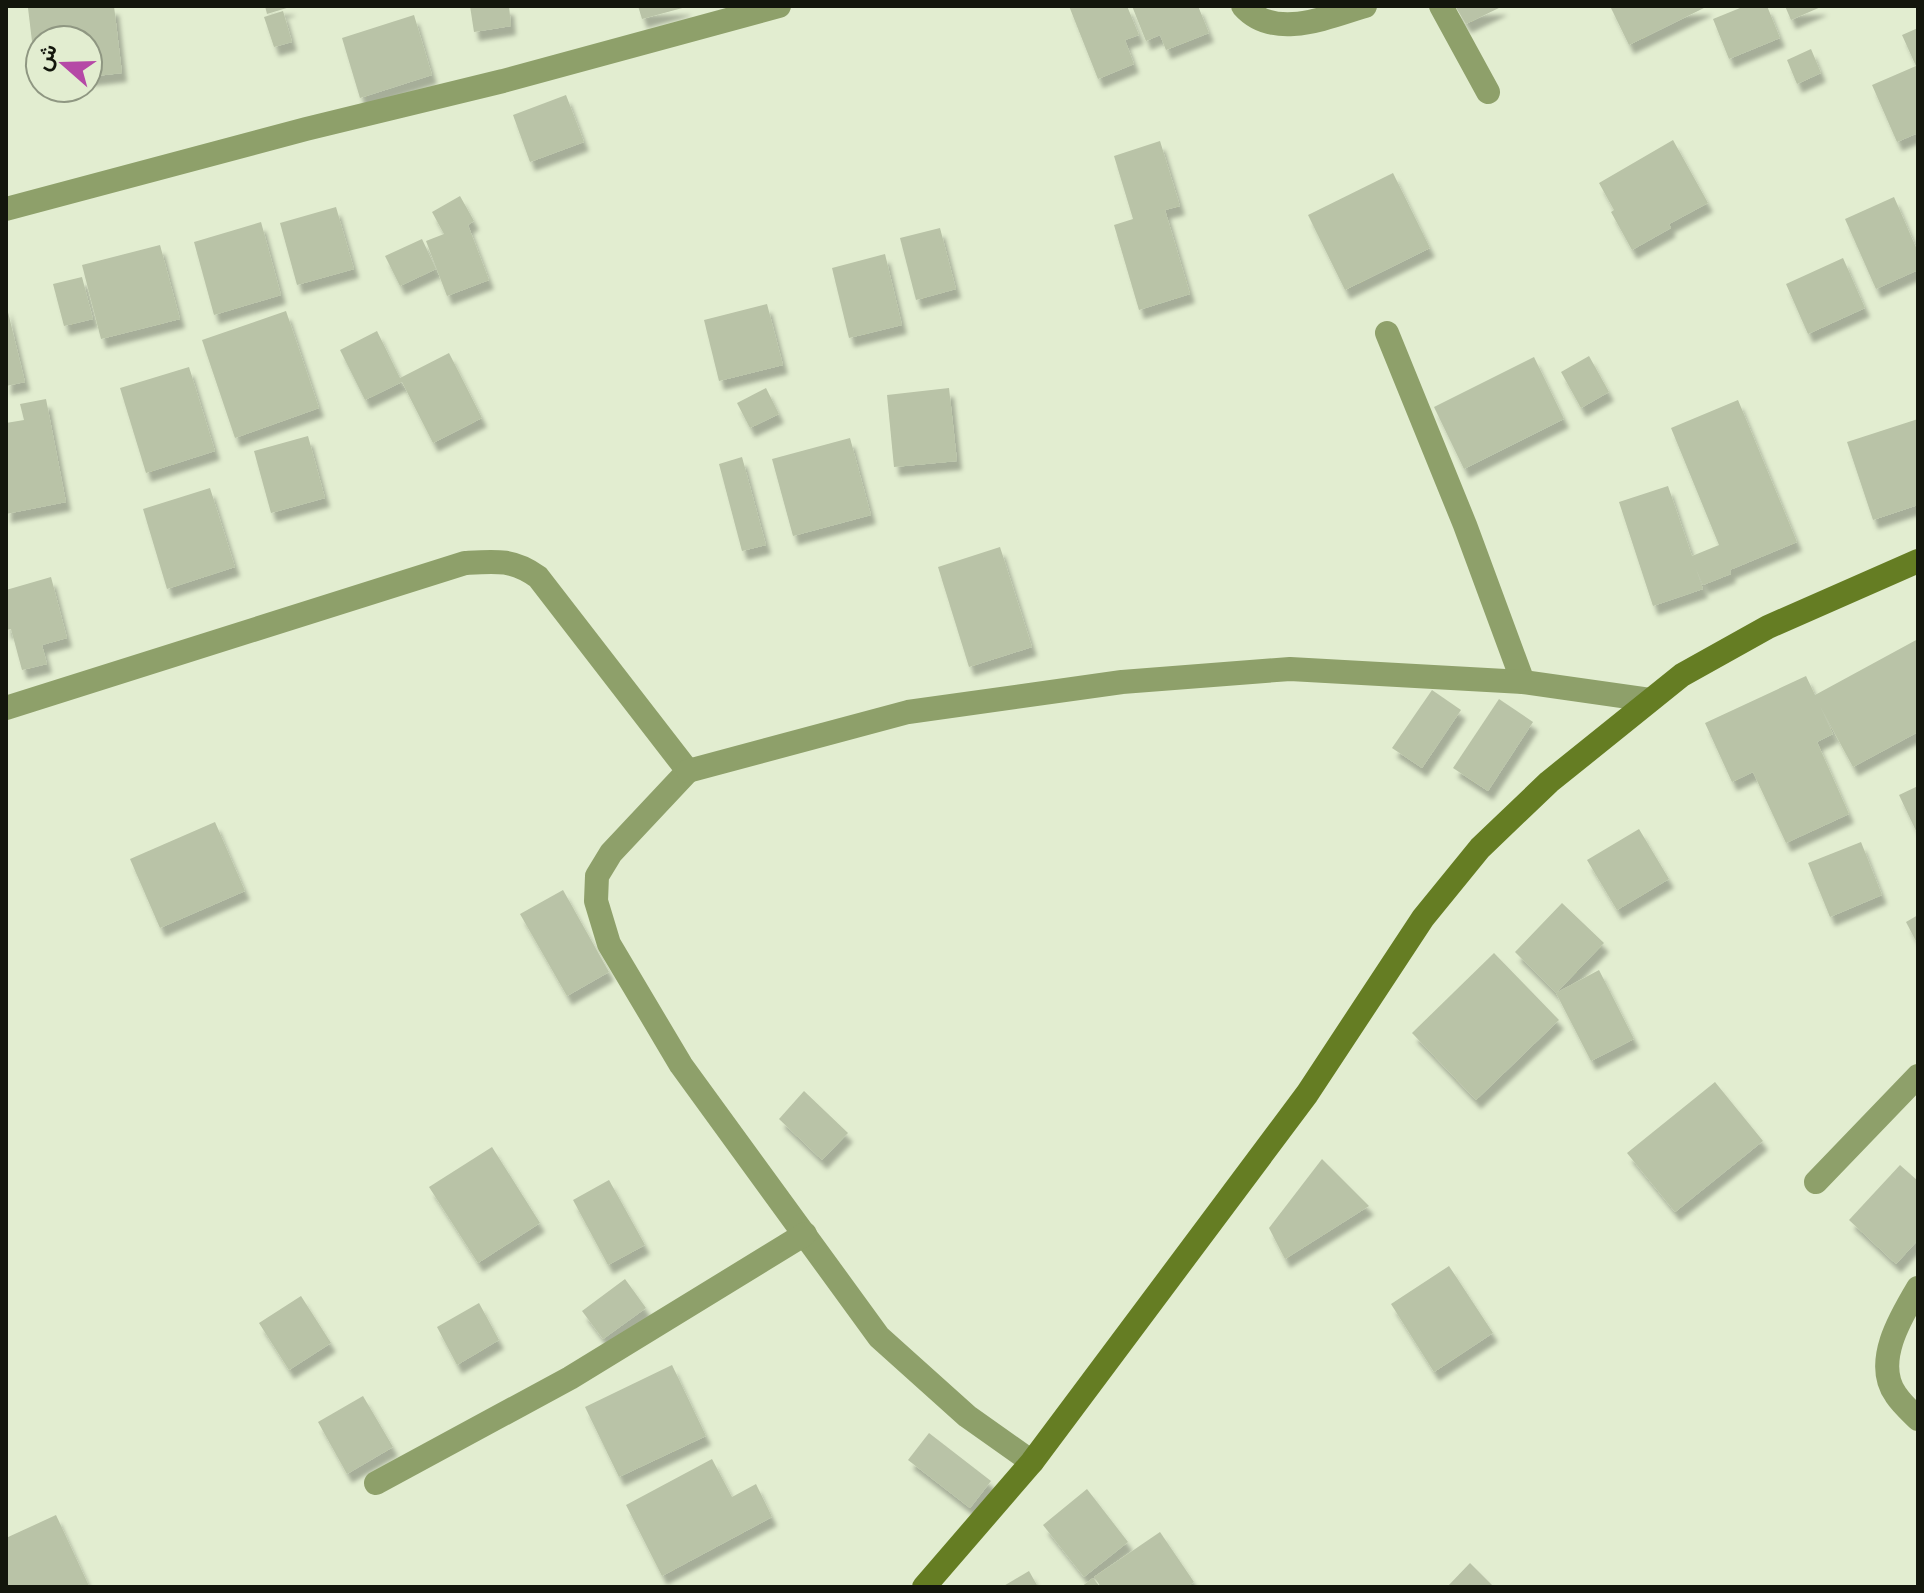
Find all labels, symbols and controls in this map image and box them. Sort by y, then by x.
north arrow [24,24,104,104]
text: ش [26,39,63,74]

